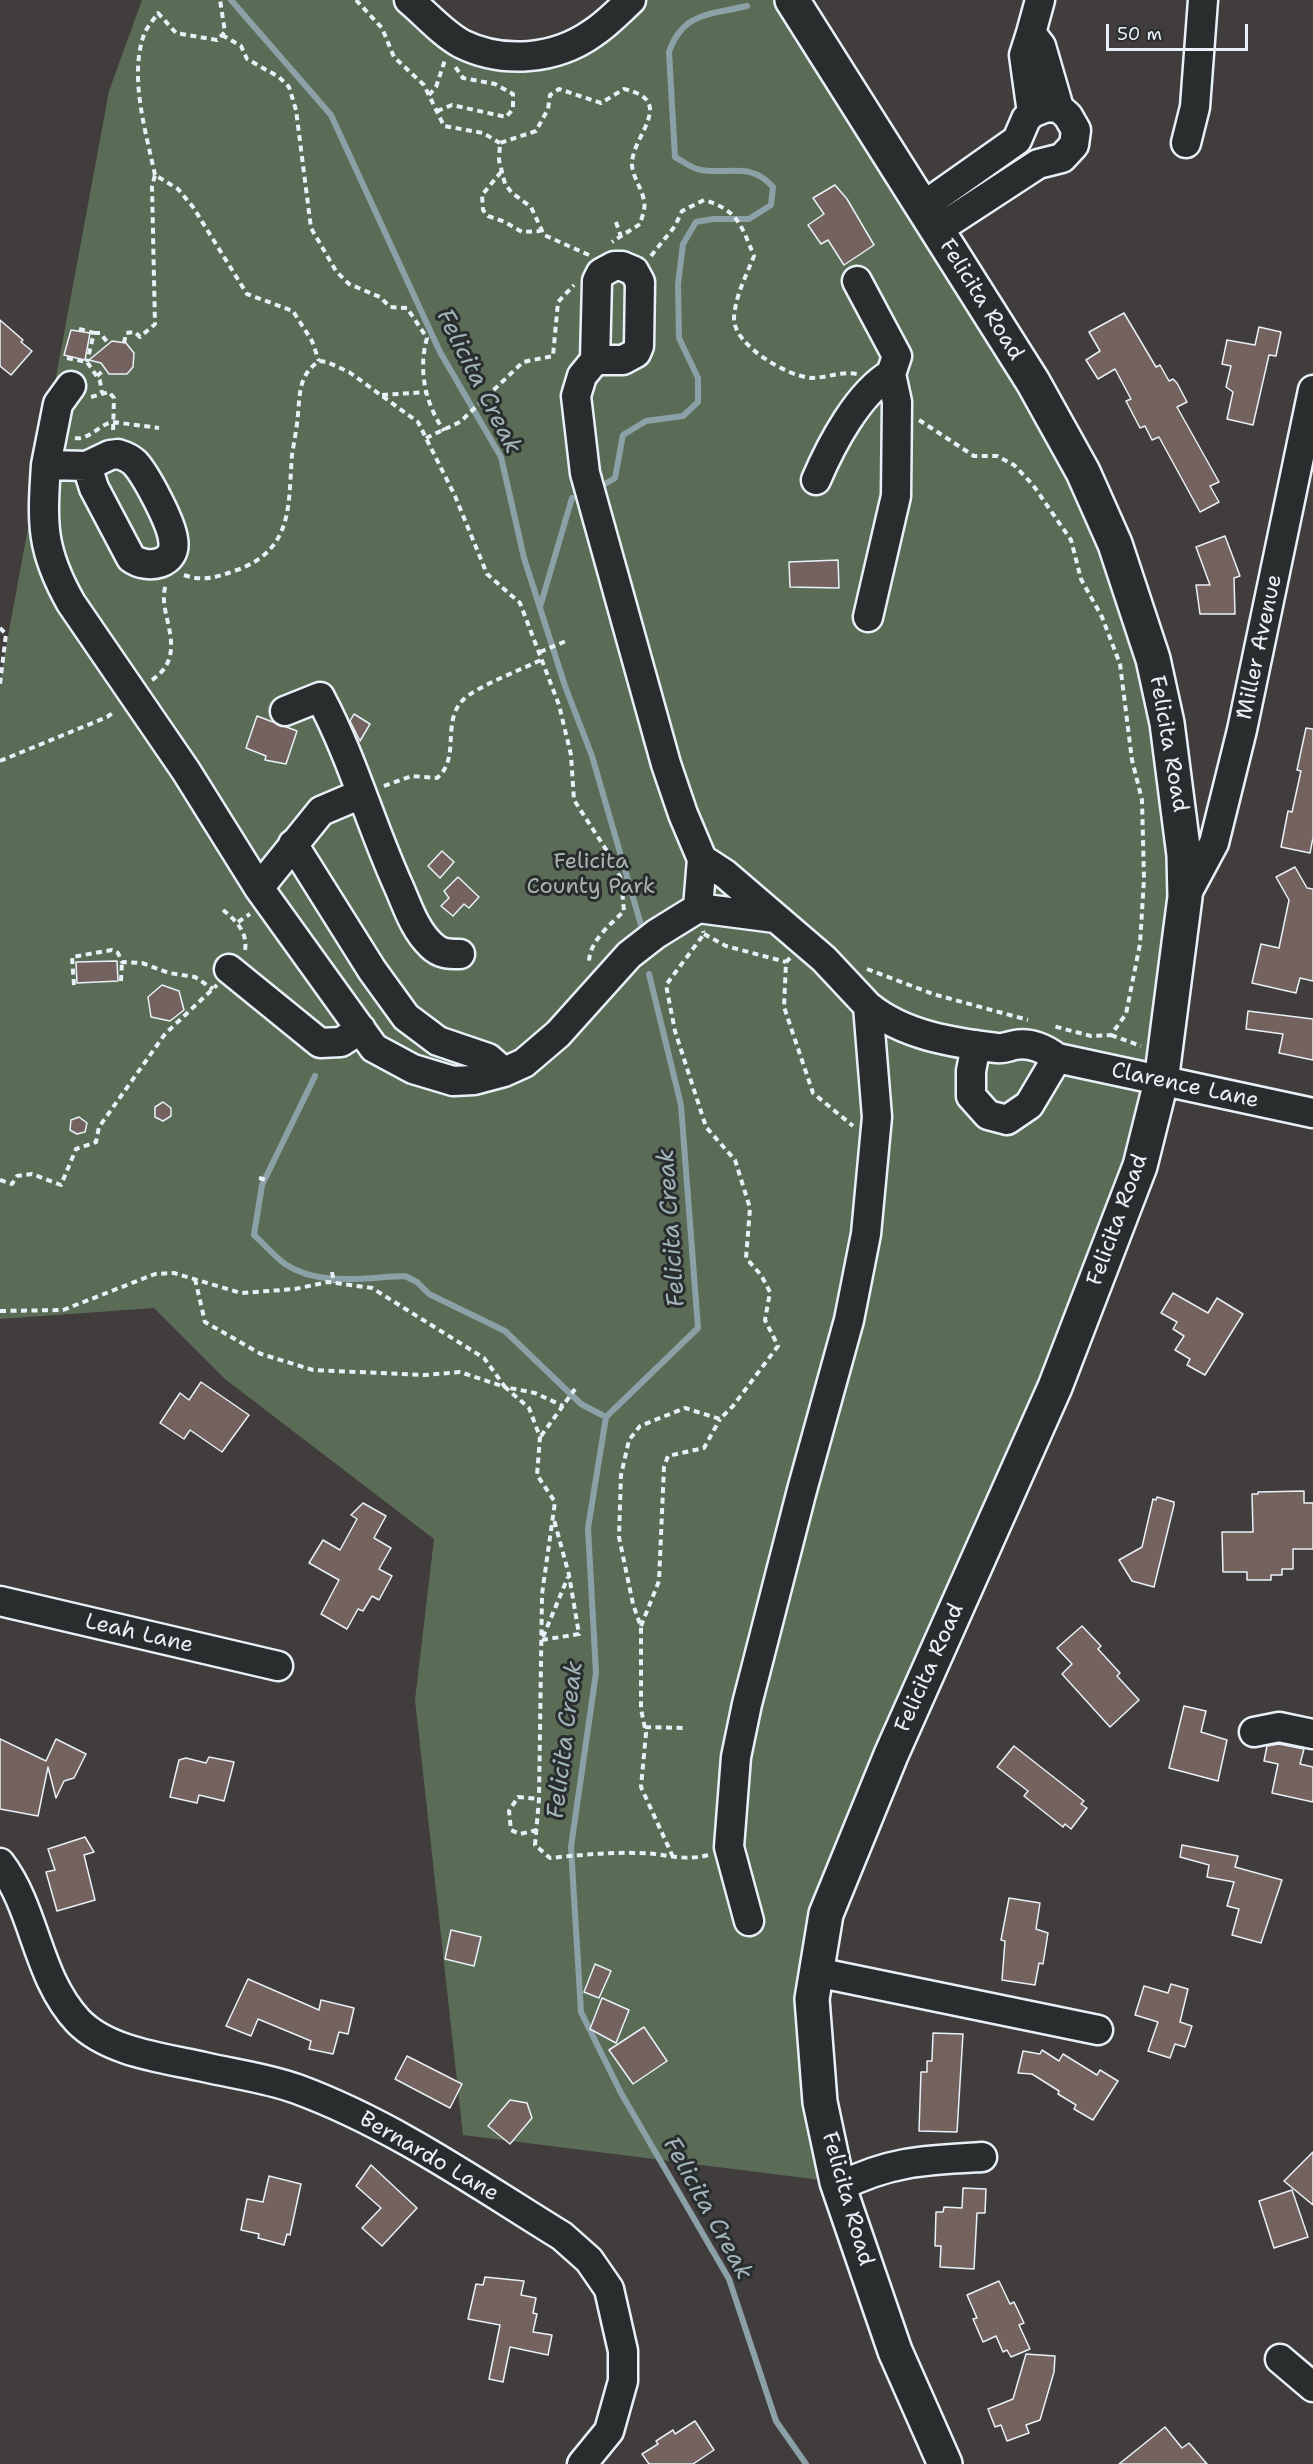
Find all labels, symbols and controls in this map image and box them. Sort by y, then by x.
scale bar [1109,12,1252,50]
text: 50 m [1117,22,1162,46]
street label: Felicita Road [933,235,1029,365]
water label: Felicita Creak [429,305,527,459]
street label: Miller Avenue [1232,572,1288,722]
street label: Felicita Road [1143,674,1193,814]
park label: Felicita County Park [527,849,655,900]
street label: Clarence Lane [1109,1057,1261,1115]
water label: Felicita Creak [652,1148,692,1308]
street label: Felicita Road [1082,1151,1154,1289]
street label: Felicita Road [890,1600,970,1736]
street label: Leah Lane [82,1609,196,1659]
water label: Felicita Creak [542,1659,590,1821]
street label: Bernardo Lane [355,2106,503,2208]
street label: Felicita Road [815,2129,879,2269]
water label: Felicita Creak [656,2133,758,2285]

